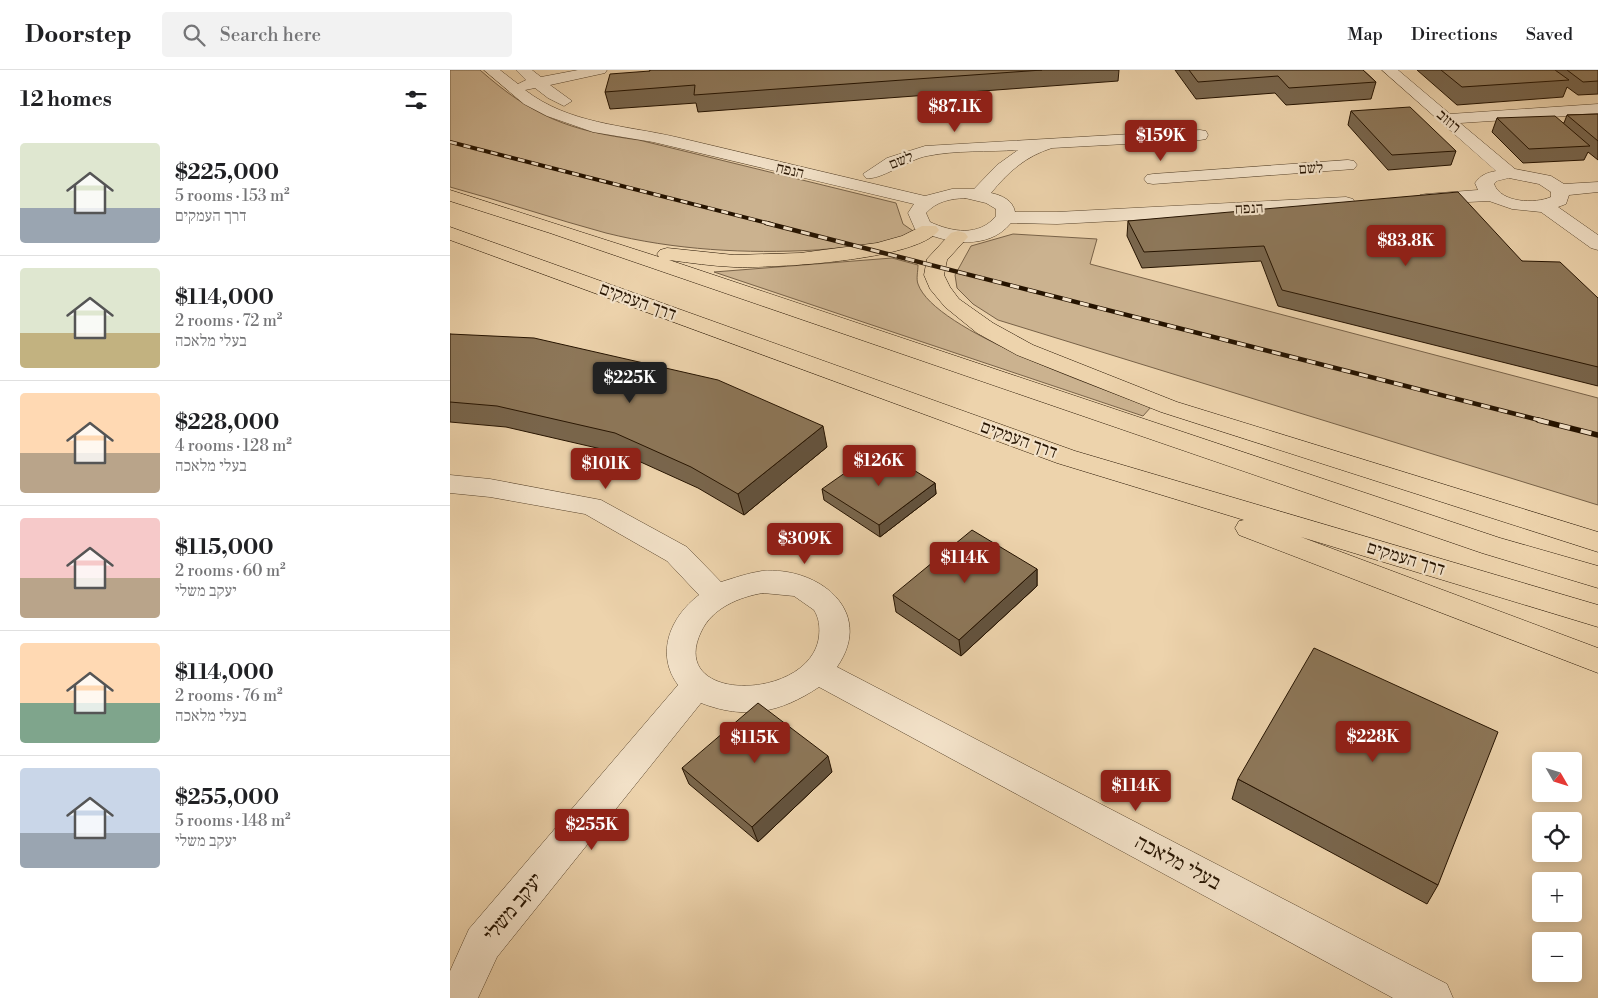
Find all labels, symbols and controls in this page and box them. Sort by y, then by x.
search box [162,12,512,57]
text: Doorstep [25,20,132,50]
icon: search [180,21,208,49]
text: Search here [220,23,321,47]
text: Map [1347,23,1383,46]
text: Directions [1411,23,1498,46]
text: Saved [1526,23,1573,46]
icon: filters [402,86,430,114]
text: 12 homes [20,87,112,113]
pin: $87.1K [914,90,996,133]
text: $87.1K [928,97,982,117]
street label: רוזוב [1432,106,1465,137]
pin: $159K [1126,119,1196,162]
text: $159K [1136,126,1186,146]
street label: לשם [886,147,916,174]
street label: הנפח [774,158,806,183]
street label: לשם [1298,158,1324,179]
text: $225,000 [175,160,279,186]
icon: home [60,163,120,223]
text: 5 rooms · 153 m² [175,186,290,206]
street label: הנפח [1234,198,1264,219]
text: דרך העמקים [175,206,246,226]
pin: $83.8K [1365,224,1447,267]
text: $83.8K [1378,231,1434,251]
street label: דרך העמקים [596,277,680,326]
text: $114,000 [175,285,274,311]
icon: home [60,288,120,348]
text: 2 rooms · 72 m² [175,311,282,331]
text: בעלי מלאכה [175,331,247,351]
pin: $225K [595,362,665,404]
text: $225K [604,368,656,388]
text: $228,000 [175,410,279,436]
icon: home [60,413,120,473]
street label: דרך העמקים [977,415,1061,464]
text: 4 rooms · 128 m² [175,436,292,456]
pin: $126K [844,444,914,487]
pin: $101K [571,448,641,490]
text: $126K [854,451,904,471]
text: $101K [582,454,630,474]
text: בעלי מלאכה [175,456,247,476]
pin: $309K [770,522,840,565]
text: $309K [778,529,832,549]
text: $115,000 [175,535,274,561]
street label: דרך העמקים [1364,536,1448,581]
icon: home [60,538,120,598]
pin: $114K [930,542,1000,584]
text: $114K [941,548,989,568]
text: 2 rooms · 60 m² [175,561,286,581]
text: יעקב משלי [175,581,237,601]
text: $114,000 [175,660,274,686]
icon: home [60,663,120,723]
text: 2 rooms · 76 m² [175,686,283,706]
text: בעלי מלאכה [175,706,247,726]
pin: $228K [1338,720,1408,763]
pin: $115K [720,722,790,764]
text: $228K [1347,727,1399,747]
text: $115K [731,728,779,748]
north arrow [1532,752,1582,802]
map controls [1532,752,1582,982]
pin: $114K [1101,770,1171,812]
text: $114K [1112,776,1160,796]
text: $255,000 [175,785,279,811]
icon: home [60,788,120,848]
pin: $255K [557,808,627,851]
text: 5 rooms · 148 m² [175,811,291,831]
button: locate [1532,812,1582,862]
text: $255K [566,815,618,835]
street label: בעלי מלאכה [1130,829,1225,896]
text: יעקב משלי [175,831,237,851]
street label: יעקב משלי [478,868,549,947]
button: + [1532,872,1582,922]
button: − [1532,932,1582,982]

